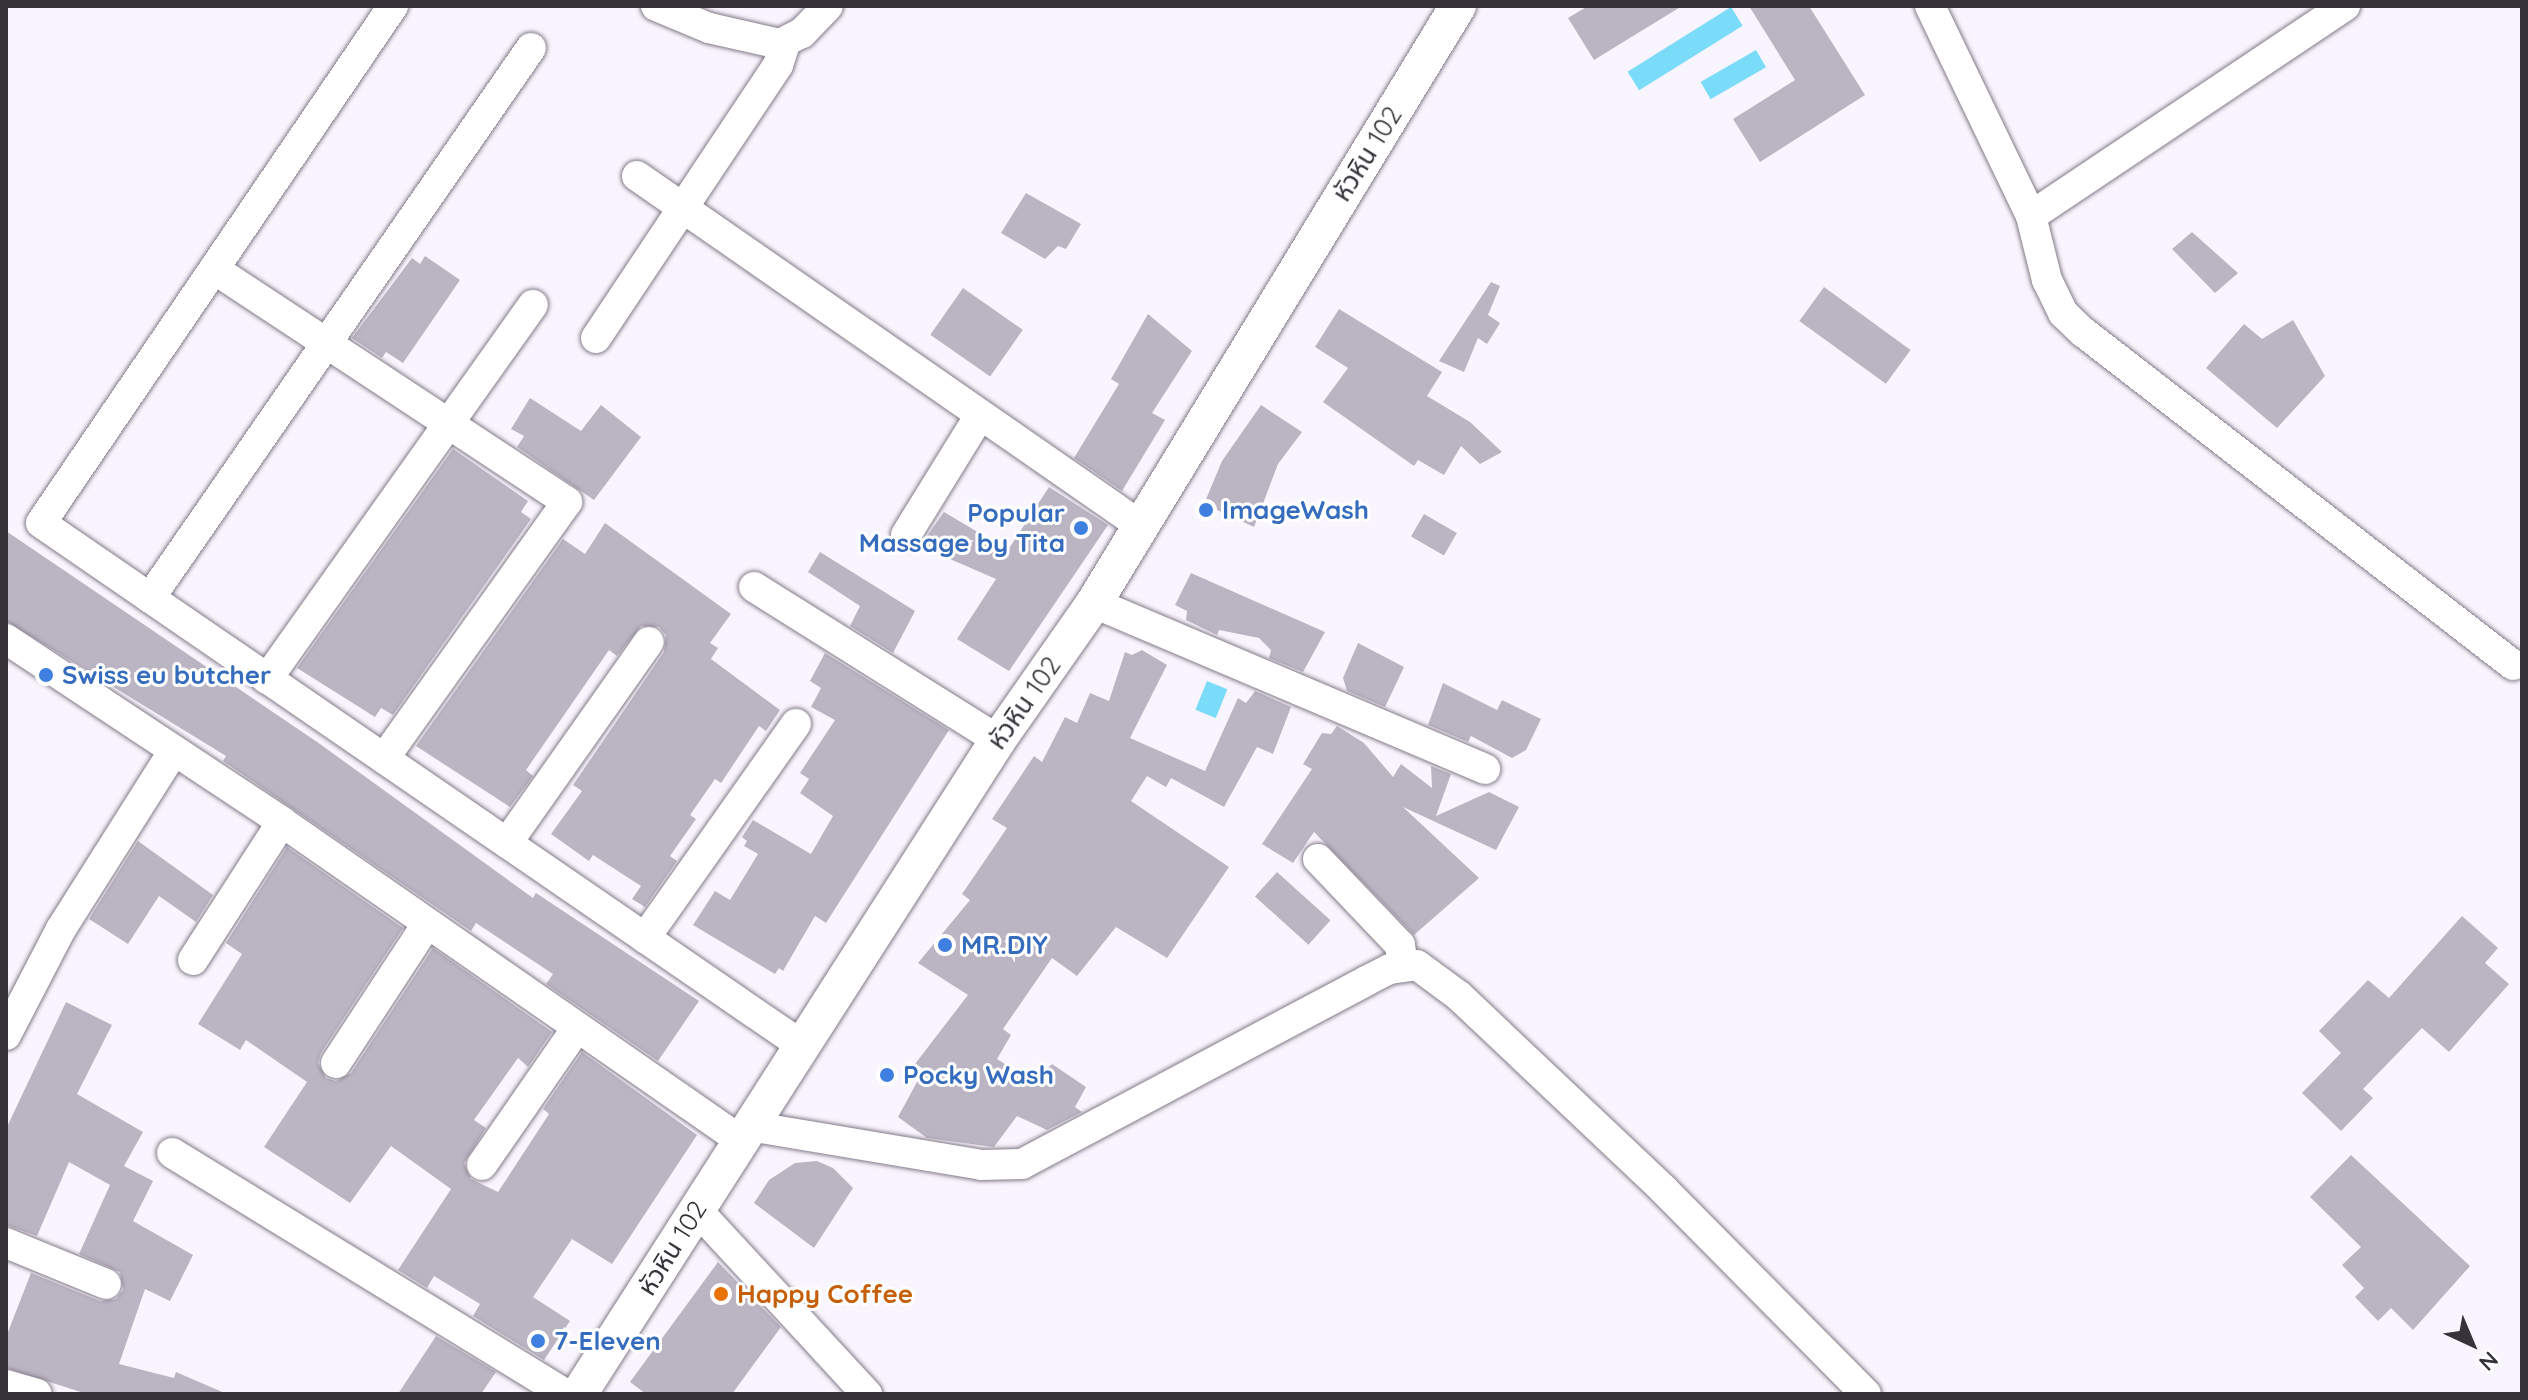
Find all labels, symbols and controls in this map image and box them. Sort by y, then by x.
street label: หัวหิน 102 [1326,101,1408,207]
place label: ImageWash [1222,494,1369,526]
place label: Popular Massage by Tita [859,497,1065,558]
marker: ImageWash [1197,501,1215,519]
marker: Popular Massage by Tita [1072,519,1090,537]
street label: หัวหิน 102 [981,651,1067,755]
place label: Swiss eu butcher [62,659,271,691]
marker: Swiss eu butcher [37,666,55,684]
place label: MR.DIY [961,929,1048,961]
marker: MR.DIY [936,936,954,954]
place label: Pocky Wash [903,1059,1054,1091]
marker: Pocky Wash [878,1066,896,1084]
street label: หัวหิน 102 [631,1195,713,1301]
place label: Happy Coffee [737,1278,913,1310]
marker: Happy Coffee [712,1285,730,1303]
north arrow [2432,1304,2512,1384]
place label: 7-Eleven [554,1325,661,1357]
marker: 7-Eleven [529,1332,547,1350]
text: N [2473,1346,2504,1377]

